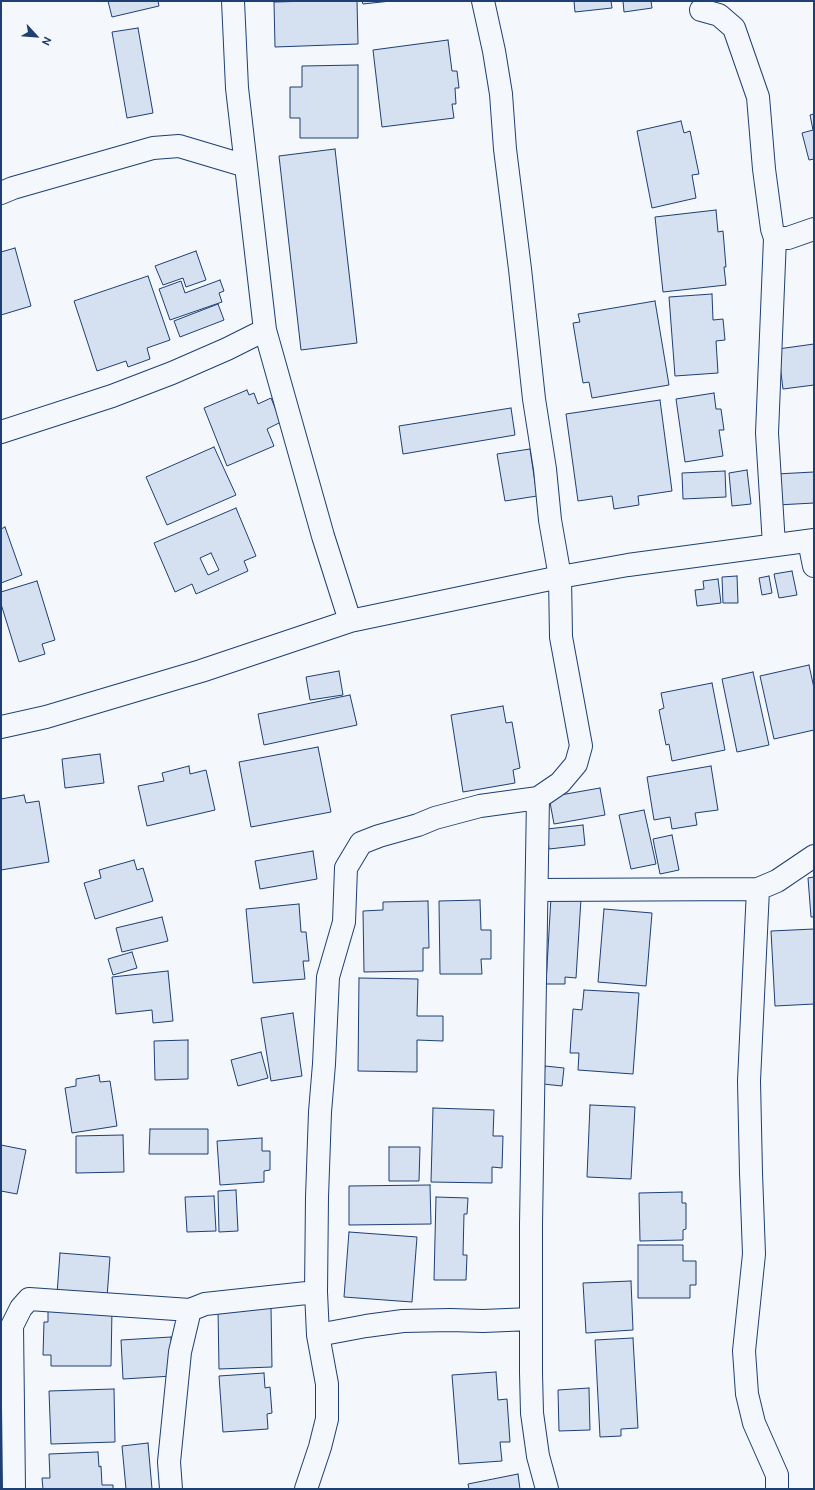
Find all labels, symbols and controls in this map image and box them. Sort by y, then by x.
north arrow [16,16,56,56]
text: N [40,35,54,48]

